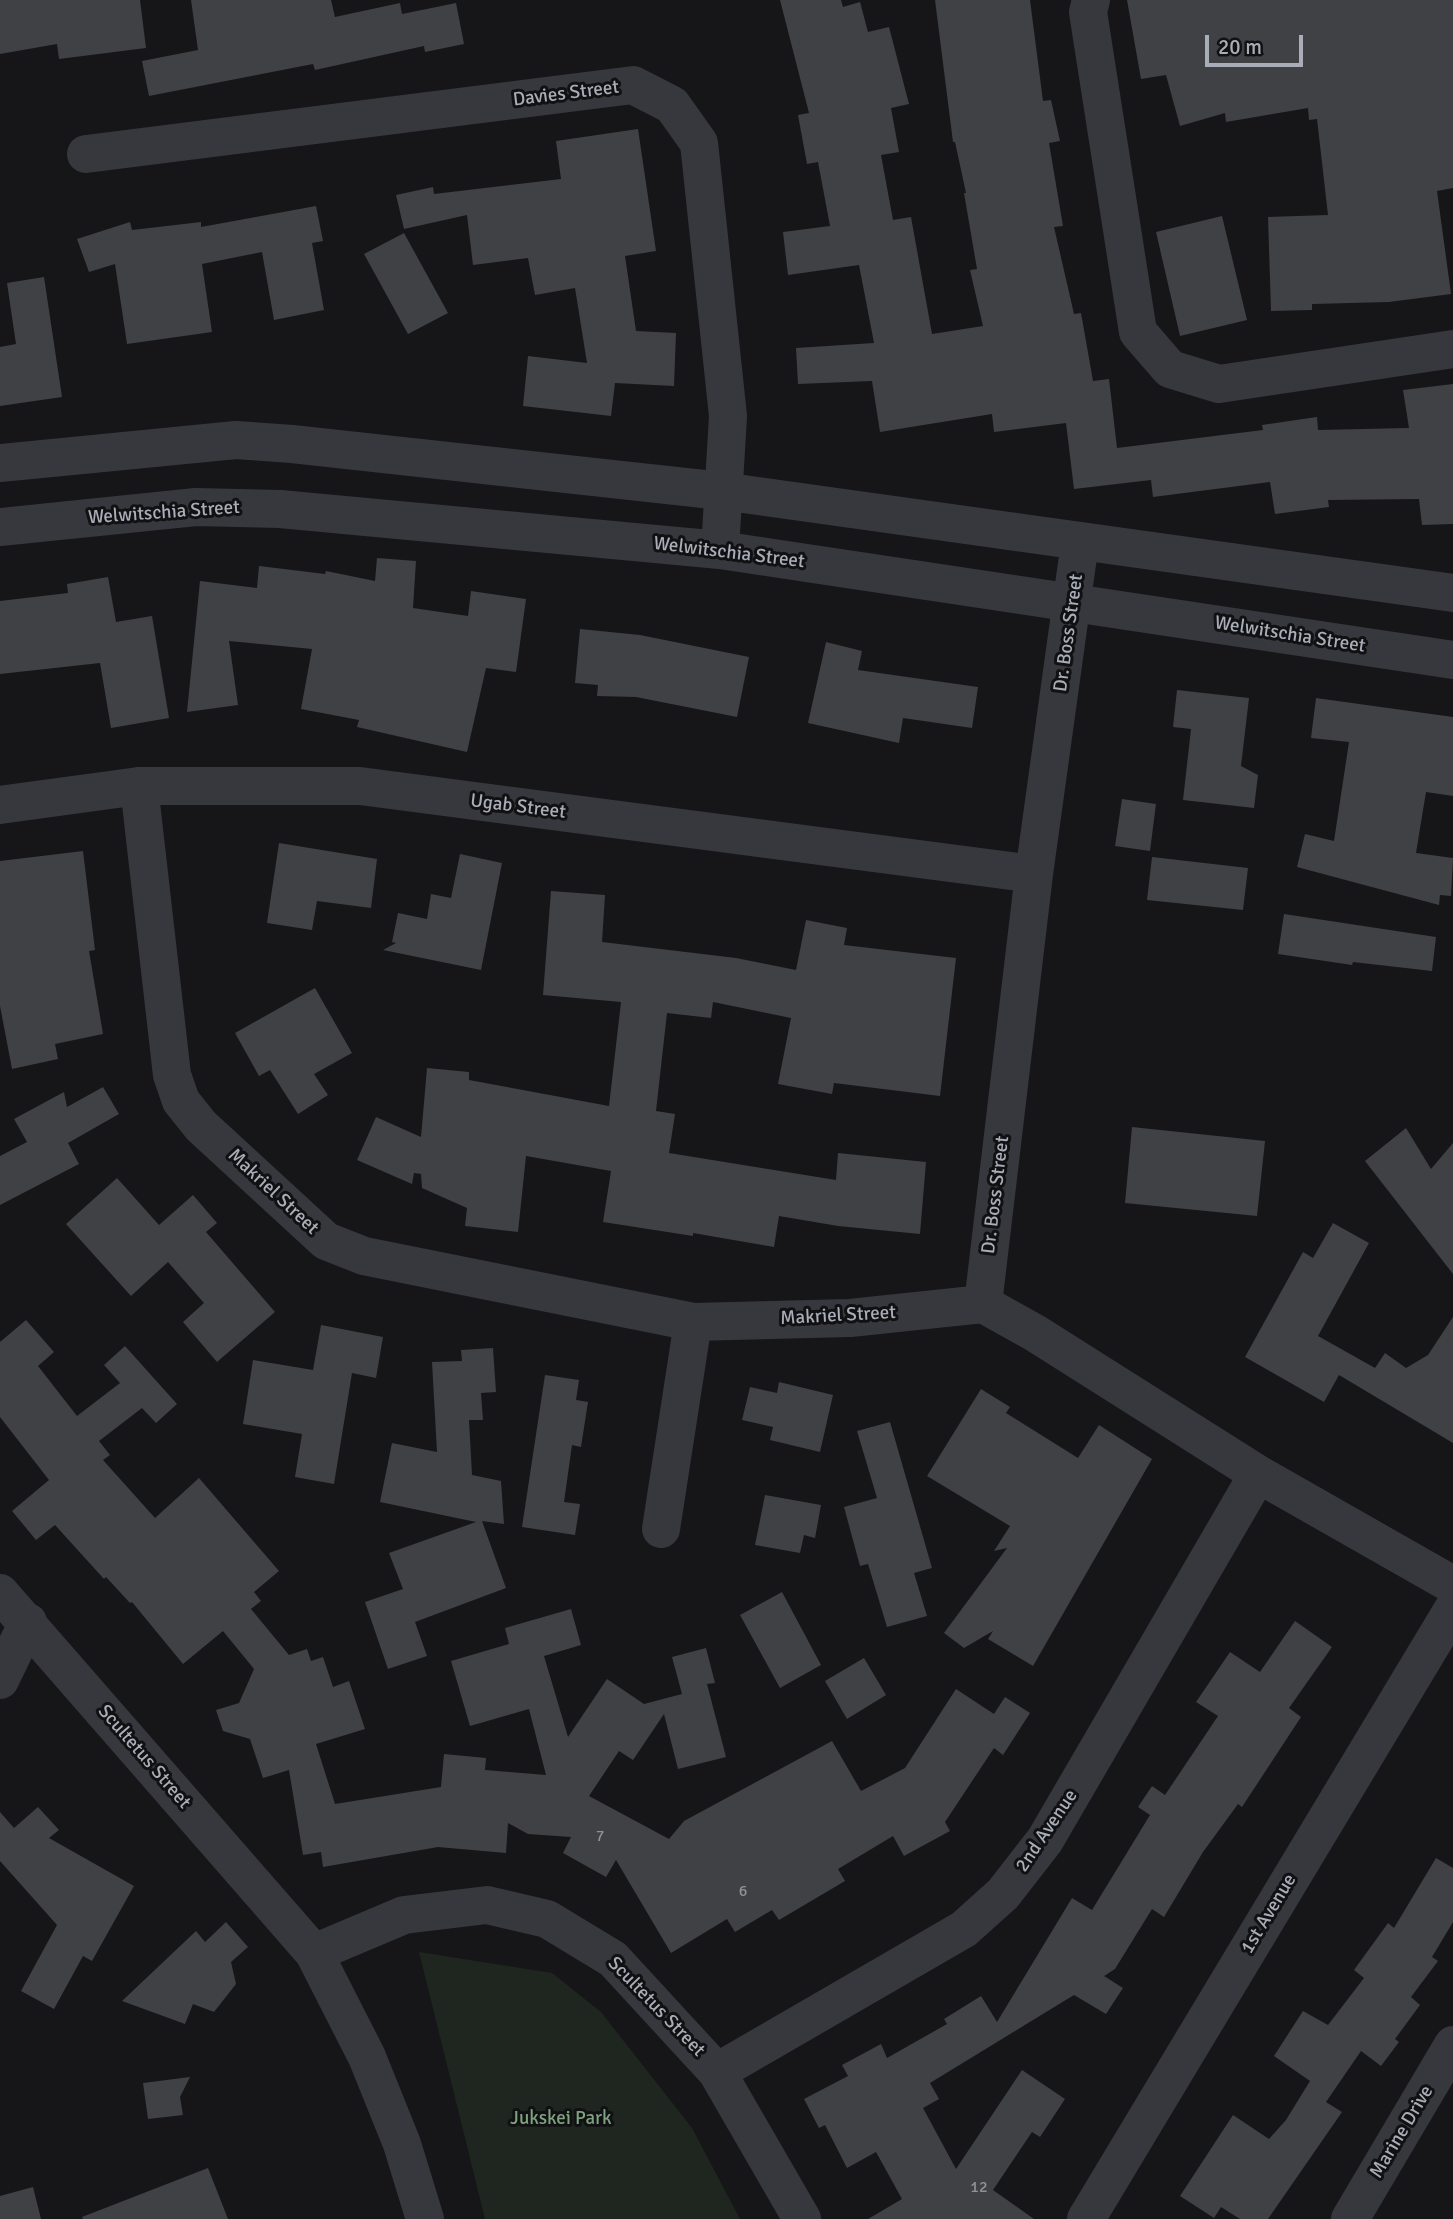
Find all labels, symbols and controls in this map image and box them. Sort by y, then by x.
scale bar [1208,21,1306,65]
text: 20 m [1218,34,1262,60]
street label: Davies Street [512,76,620,112]
street label: Welwitschia Street [87,496,241,530]
street label: Welwitschia Street [652,532,806,574]
street label: Dr. Boss Street [1049,573,1089,693]
street label: Welwitschia Street [1213,612,1367,658]
street label: Ugab Street [469,790,567,824]
street label: Dr. Boss Street [977,1135,1015,1255]
street label: Makriel Street [223,1144,323,1240]
street label: Makriel Street [780,1302,896,1330]
street label: Scultetus Street [93,1700,195,1814]
street label: 2nd Avenue [1011,1786,1083,1876]
house number: 7 [596,1827,604,1847]
street label: 1st Avenue [1236,1870,1302,1958]
house number: 6 [739,1882,747,1902]
street label: Scultetus Street [603,1952,709,2062]
street label: Marine Drive [1365,2082,1439,2182]
park label: Jukskei Park [510,2108,612,2130]
house number: 12 [970,2178,988,2198]

